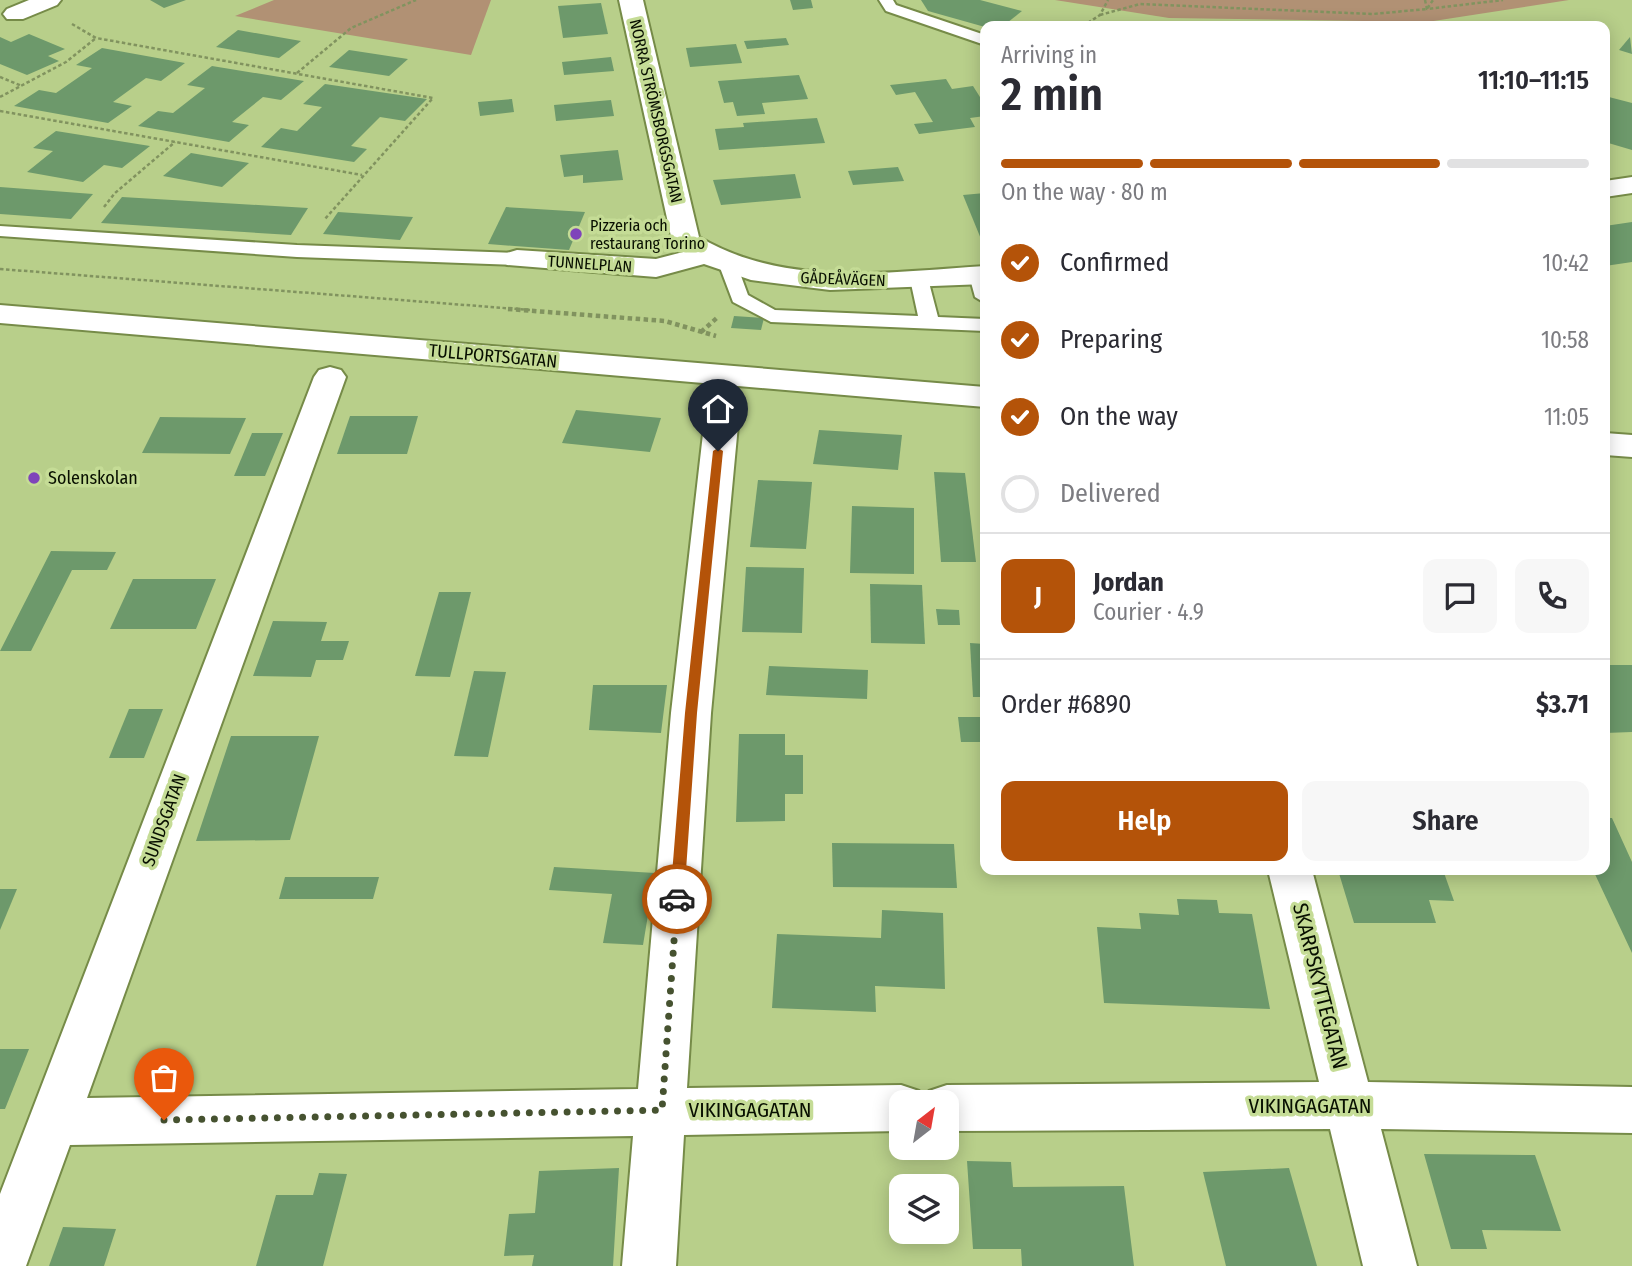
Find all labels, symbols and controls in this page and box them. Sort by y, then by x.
street label: NORRA STRÖMSBORGSGATAN [626,17,686,205]
text: Arriving in [1001,41,1097,69]
text: 11:10–11:15 [1478,65,1589,96]
text: 2 min [1001,67,1103,122]
text: On the way · 80 m [1001,178,1168,206]
place label: Pizzeria och restaurang Torino [590,216,705,253]
marker: Pizzeria och restaurang Torino [568,226,584,242]
icon: check [1001,244,1039,282]
text: Confirmed [1060,247,1170,278]
text: 10:42 [1542,249,1589,277]
street label: TUNNELPLAN [547,252,633,276]
street label: GÅDEÅVÄGEN [800,267,886,290]
icon: check [1001,321,1039,359]
text: Preparing [1060,324,1162,355]
text: 10:58 [1541,326,1589,354]
street label: TULLPORTSGATAN [428,339,558,373]
pin [688,379,748,451]
icon: home [699,390,737,428]
icon: check [1001,398,1039,436]
text: On the way [1060,401,1178,432]
text: 11:05 [1544,403,1589,431]
place label: Solenskolan [48,467,138,489]
marker: Solenskolan [26,470,42,486]
text: Delivered [1060,478,1161,509]
button: chat [1423,559,1497,633]
button: phone [1515,559,1589,633]
text: Jordan [1093,567,1164,598]
text: J [1034,581,1042,612]
text: Courier · 4.9 [1093,598,1204,626]
text: Order #6890 [1001,689,1132,720]
text: $3.71 [1536,689,1589,720]
street label: SUNDSGATAN [137,771,191,869]
button: Help [1001,781,1288,861]
button: Share [1302,781,1589,861]
courier [642,864,712,934]
icon: car [658,880,696,918]
street label: SKARPSKYTTEGATAN [1287,900,1353,1072]
pin [134,1048,194,1120]
icon: bag [145,1059,183,1097]
north arrow [889,1090,959,1160]
map controls [889,1090,959,1244]
street label: VIKINGAGATAN [1249,1093,1371,1119]
street label: VIKINGAGATAN [689,1097,811,1123]
button: layers [889,1174,959,1244]

